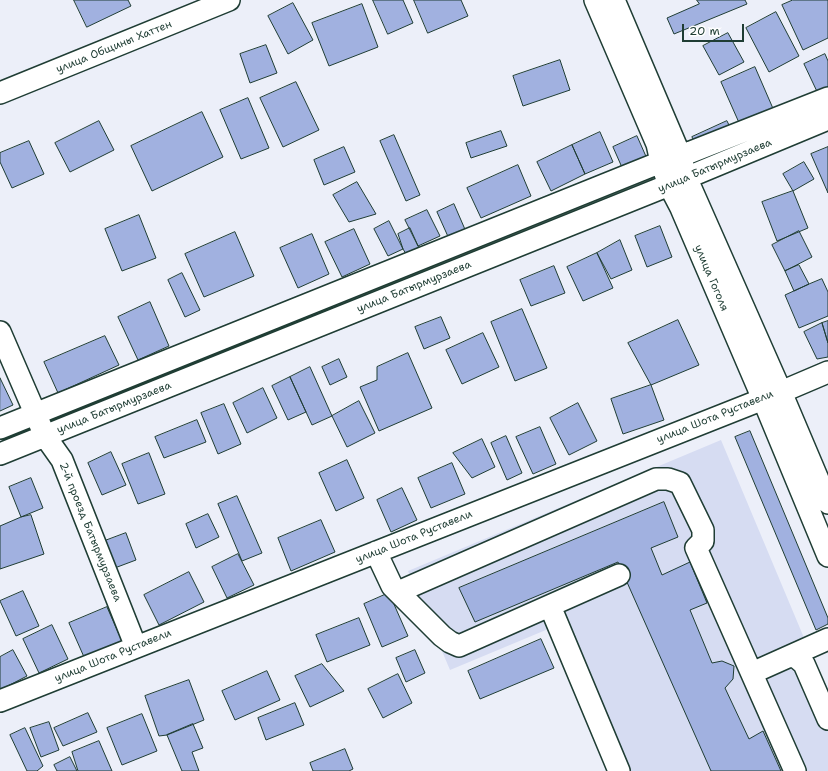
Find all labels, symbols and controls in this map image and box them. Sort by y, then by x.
scale bar [684,16,746,42]
street label: улица Общины Хаттен [54,18,174,76]
text: 20 m [689,23,720,39]
street label: улица Батырмурзаева [656,136,774,196]
street label: улица Гоголя [691,243,731,313]
street label: улица Батырмурзаева [355,258,473,316]
street label: улица Батырмурзаева [55,379,173,437]
street label: улица Шота Руставели [655,388,775,446]
street label: 2-й проезд Батырмурзаева [56,460,124,604]
street label: улица Шота Руставели [354,508,474,566]
street label: улица Шота Руставели [53,627,173,685]

